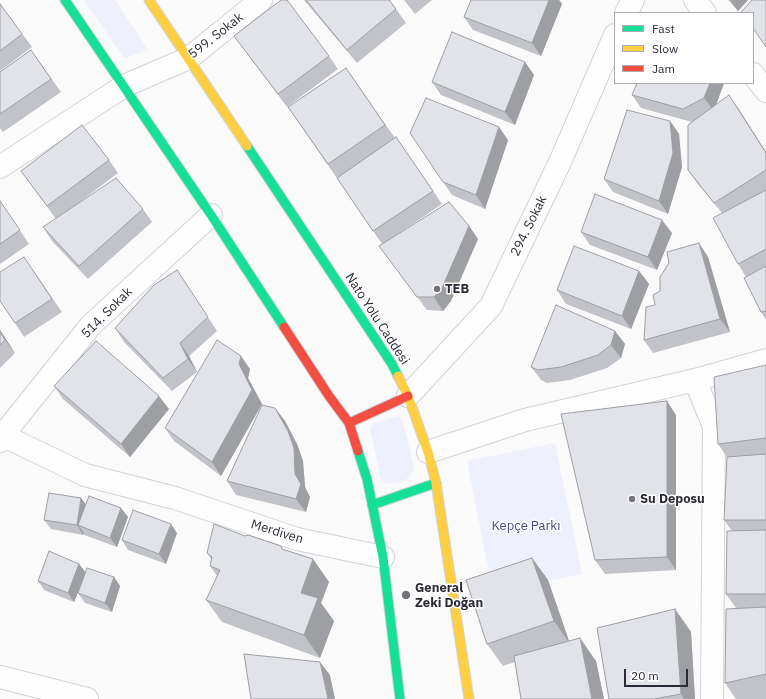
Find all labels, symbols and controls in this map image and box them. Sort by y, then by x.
street label: 599. Sokak [185,10,247,62]
legend [614,12,754,84]
text: Fast [652,21,675,36]
text: Slow [652,41,678,56]
text: Jam [652,61,675,76]
street label: 294. Sokak [508,193,550,259]
street label: Nato Yolu Caddesi [342,270,412,368]
place label: TEB [445,281,469,297]
street label: 514. Sokak [78,284,136,342]
marker: TEB [432,284,442,294]
place label: Su Deposu [640,491,705,507]
marker: Su Deposu [627,494,637,504]
street label: Merdiven [249,517,305,547]
park label: Kepçe Parkı [492,518,560,534]
place label: General Zeki Doğan [415,580,483,611]
marker: General Zeki Doğan [400,589,412,601]
scale bar [626,661,690,687]
text: 20 m [631,668,659,683]

